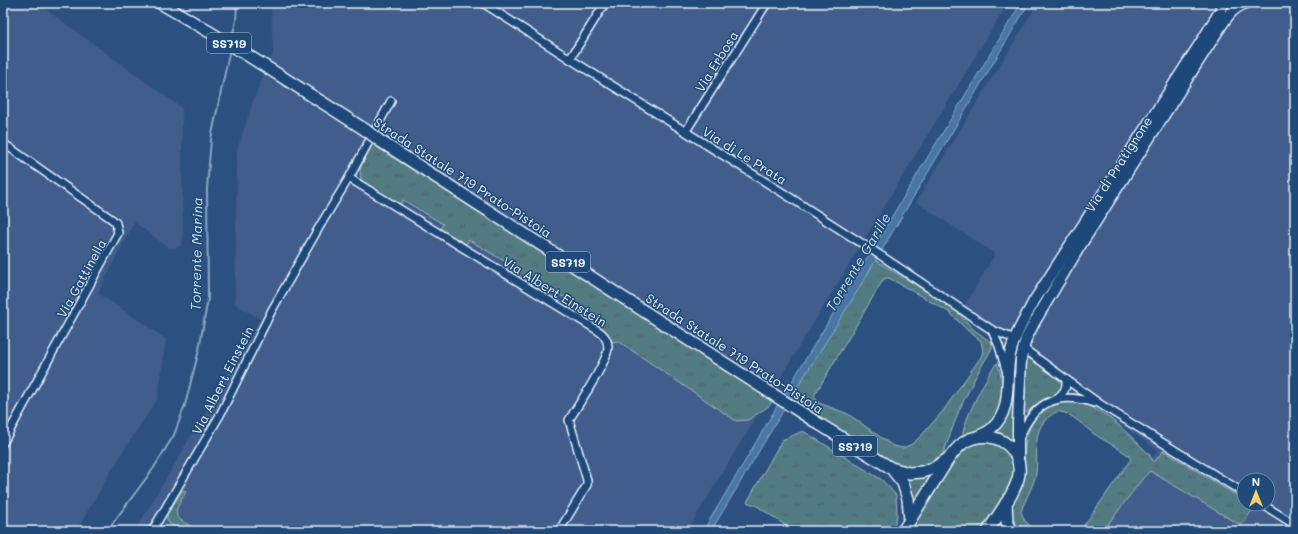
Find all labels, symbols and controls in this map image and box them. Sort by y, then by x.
street label: Via Erbosa [691,27,741,95]
road number: SS719 [207,33,251,53]
street label: Strada Statale 719 Prato-Pistoia [371,113,555,241]
street label: Via di Pratignone [1081,113,1155,215]
street label: Via di Le Prata [700,122,790,188]
water label: Torrente Marina [186,197,206,311]
water label: Torrente Garille [821,209,895,315]
street label: Via Gattinella [52,236,110,320]
street label: Via Albert Einstein [500,252,610,330]
road number: SS719 [546,252,590,272]
street label: Strada Statale 719 Prato-Pistoia [643,289,827,417]
street label: Via Albert Einstein [187,323,257,437]
road number: SS719 [833,436,877,456]
north arrow [1236,472,1276,512]
text: N [1252,474,1260,489]

